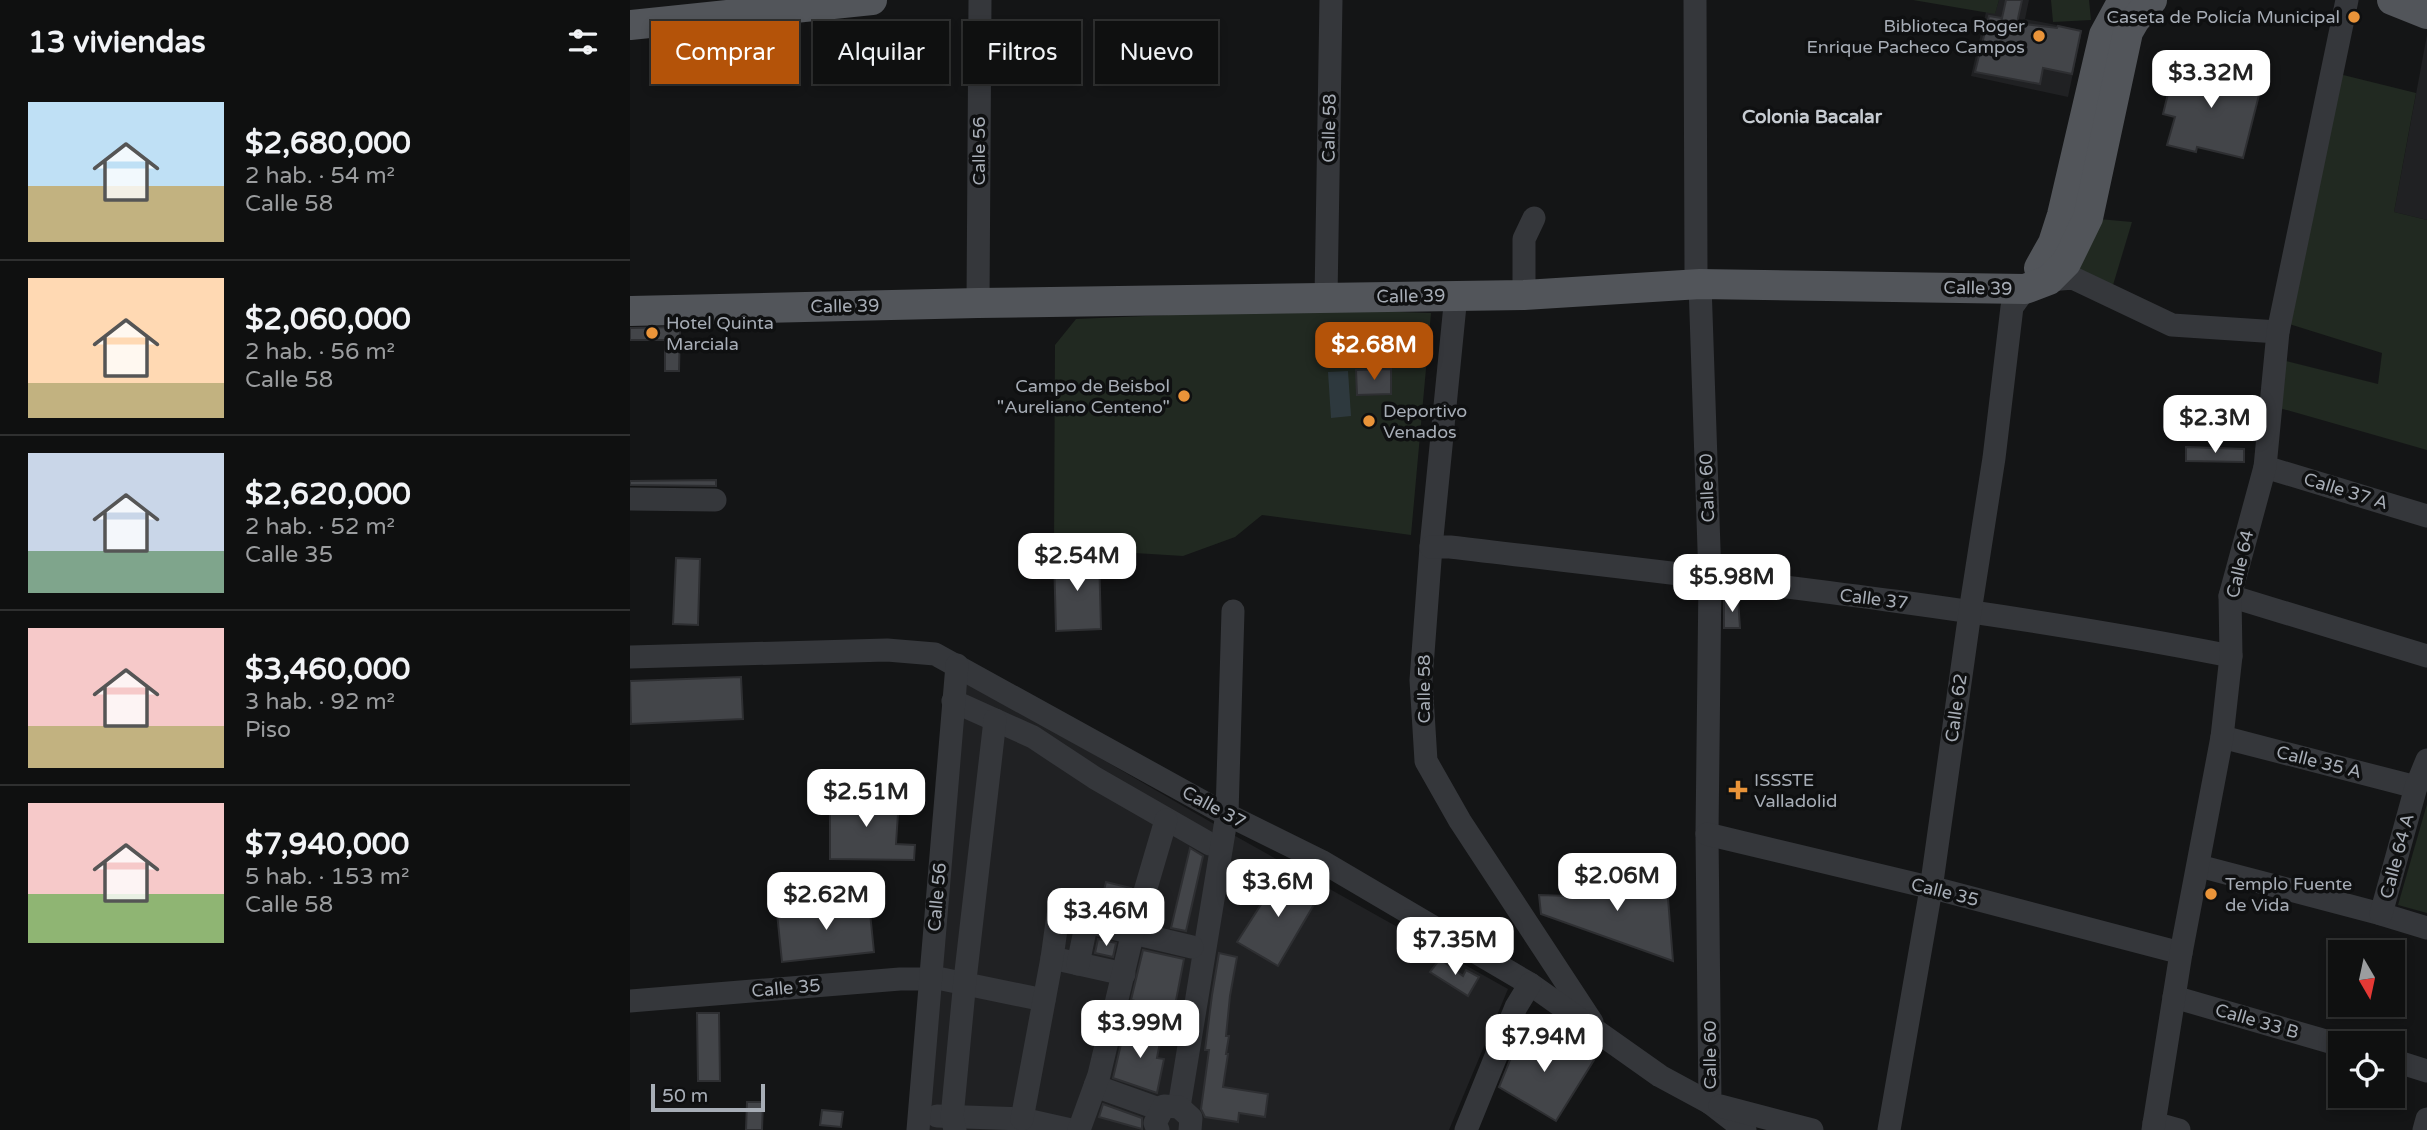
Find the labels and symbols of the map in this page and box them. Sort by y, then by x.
place label: Caseta de Policía Municipal [2106,6,2340,28]
marker: Caseta de Policía Municipal [2346,9,2362,25]
place label: Biblioteca Roger Enrique Pacheco Campos [1806,15,2025,58]
marker: Biblioteca Roger Enrique Pacheco Campos [2031,28,2047,44]
pin: $3.32M [2154,50,2268,110]
street label: Calle 58 [1317,93,1341,163]
district label: Colonia Bacalar [1742,106,1883,128]
street label: Calle 56 [968,116,990,186]
street label: Calle 39 [1943,276,2013,300]
street label: Calle 39 [1376,284,1446,308]
street label: Calle 39 [810,294,880,318]
place label: Hotel Quinta Marciala [666,312,774,355]
pin: $2.68M [1317,322,1431,382]
marker: Hotel Quinta Marciala [644,325,660,341]
place label: Campo de Beisbol "Aureliano Centeno" [997,375,1170,418]
marker: Campo de Beisbol "Aureliano Centeno" [1176,388,1192,404]
pin: $2.3M [2166,396,2264,455]
place label: Deportivo Venados [1383,400,1467,443]
marker: Deportivo Venados [1361,413,1377,429]
street label: Calle 60 [1695,453,1719,523]
street label: Calle 37 A [2301,468,2391,514]
street label: Calle 64 [2222,528,2258,600]
pin: $2.54M [1020,534,1134,593]
pin: $5.98M [1675,554,1789,614]
street label: Calle 37 [1838,584,1910,614]
street label: Calle 58 [1413,654,1435,724]
street label: Calle 62 [1940,672,1972,744]
street label: Calle 35 A [2274,741,2364,783]
place label: ISSSTE Valladolid [1754,769,1837,812]
pin: $2.51M [809,770,923,829]
marker: ISSSTE Valladolid [1728,780,1748,800]
street label: Calle 37 [1178,781,1250,833]
street label: Calle 64 A [2375,811,2419,901]
pin: $2.06M [1560,853,1674,913]
pin: $3.6M [1229,860,1327,919]
street label: Calle 56 [923,862,951,932]
pin: $2.62M [769,872,883,932]
street label: Calle 35 [1909,873,1981,911]
place label: Templo Fuente de Vida [2225,873,2352,916]
marker: Templo Fuente de Vida [2203,886,2219,902]
pin: $3.46M [1049,888,1163,948]
pin: $7.35M [1398,918,1512,977]
north arrow [2328,940,2404,1017]
street label: Calle 35 [751,974,821,1002]
street label: Calle 33 B [2213,999,2301,1043]
pin: $3.99M [1083,1000,1197,1060]
pin: $7.94M [1487,1014,1601,1074]
street label: Calle 60 [1699,1020,1721,1090]
scale bar [651,1081,765,1113]

